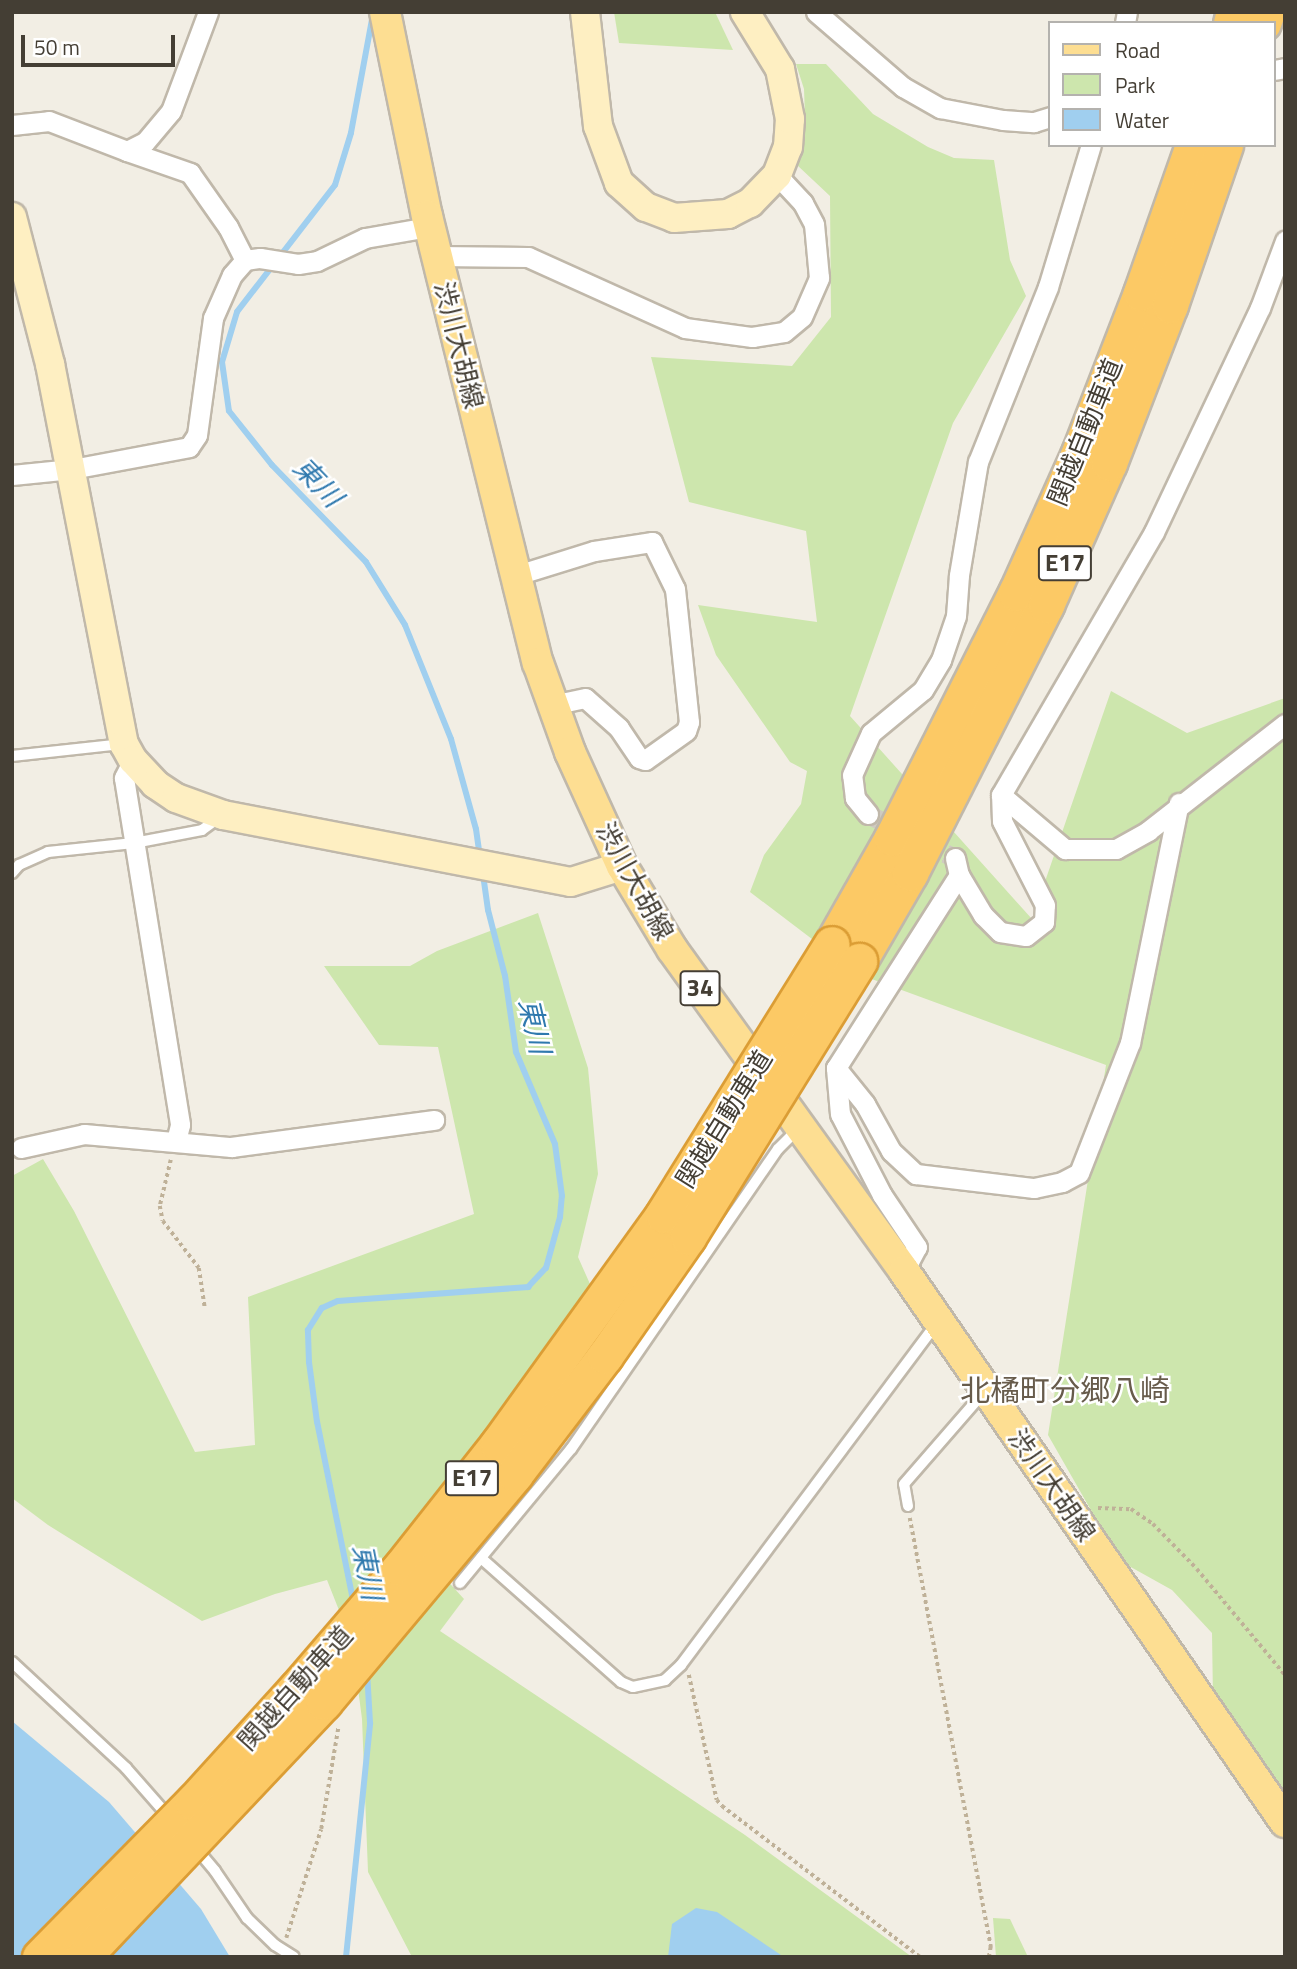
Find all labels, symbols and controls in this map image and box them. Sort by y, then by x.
scale bar [24,21,178,65]
legend [1048,21,1276,147]
text: 50 m [34,31,80,63]
text: Road [1115,34,1160,66]
text: Park [1115,69,1155,101]
text: Water [1115,104,1169,136]
street label: 渋川大胡線 [428,278,490,412]
street label: 関越自動車道 [1041,354,1129,510]
water label: 東川 [286,450,350,514]
road number: E17 [1037,542,1093,584]
street label: 渋川大胡線 [590,817,680,945]
road number: 34 [679,968,721,1008]
water label: 東川 [512,995,558,1057]
street label: 関越自動車道 [669,1045,779,1193]
district label: 北橘町分郷八崎 [960,1372,1170,1408]
street label: 渋川大胡線 [1002,1423,1102,1547]
road number: E17 [444,1458,500,1498]
water label: 東川 [346,1541,390,1603]
street label: 関越自動車道 [231,1620,359,1756]

